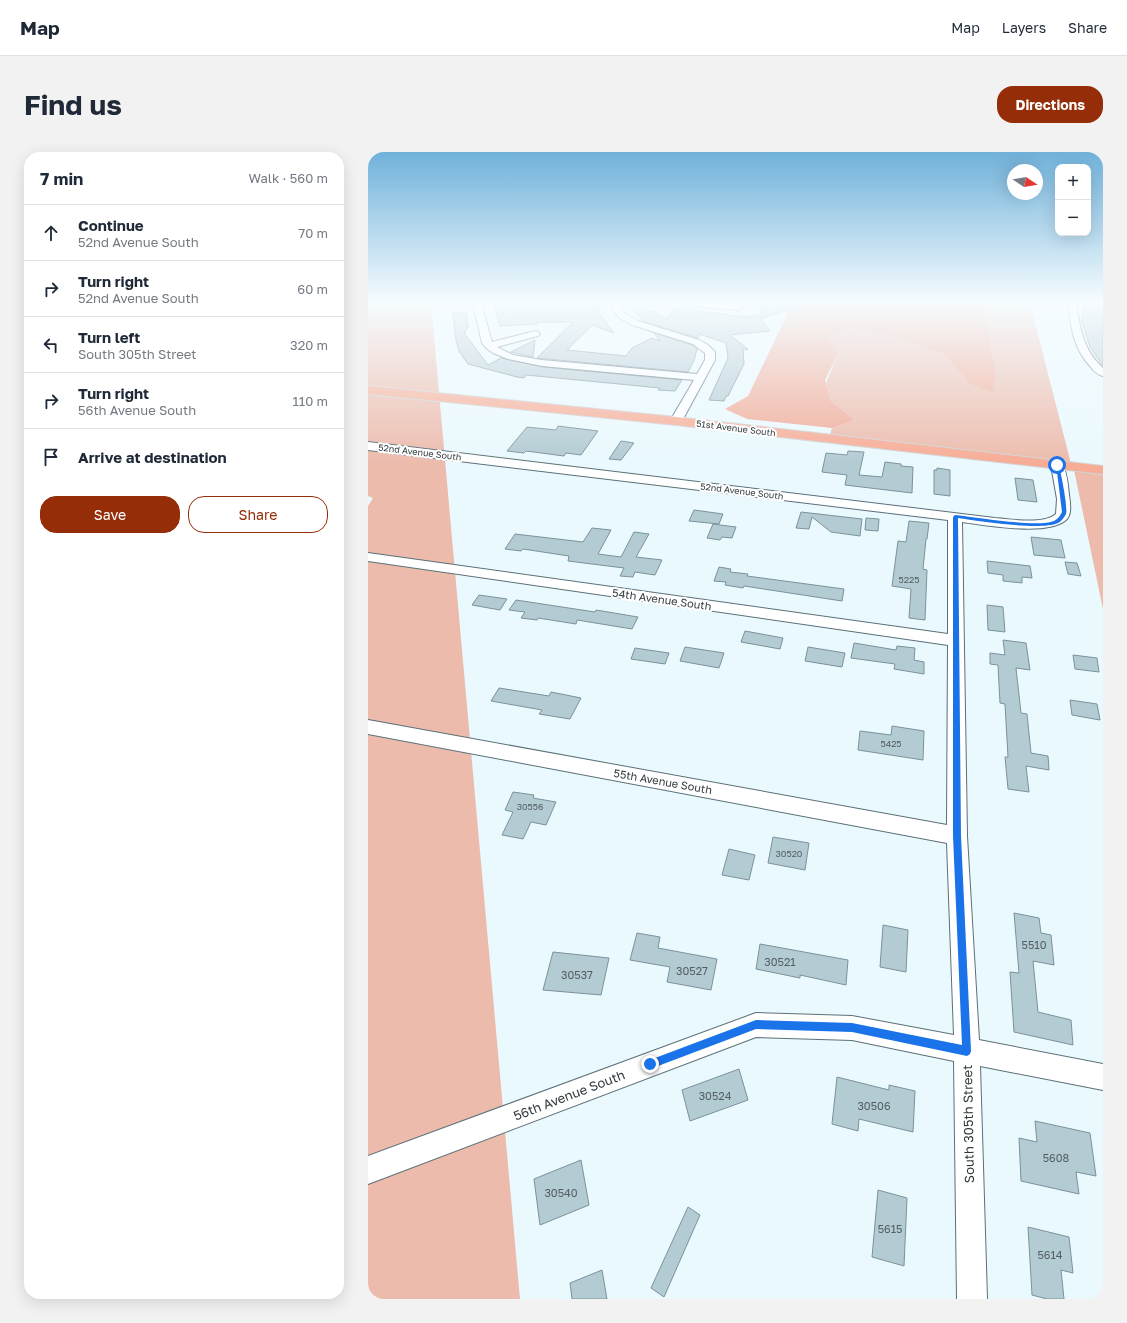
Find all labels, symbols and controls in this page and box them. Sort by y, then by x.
text: Map [20,16,60,39]
text: Map [951,19,980,36]
text: Layers [1002,19,1046,36]
text: Share [1068,19,1107,36]
button: Directions [997,86,1103,123]
text: Find us [24,88,122,121]
north arrow [1007,164,1043,200]
map controls [1055,164,1091,236]
button: + [1055,164,1091,200]
text: 7 min [40,168,83,189]
text: Walk · 560 m [249,170,328,186]
button: − [1055,200,1091,236]
text: Continue [78,216,144,234]
icon: ahead [40,222,62,244]
text: 70 m [298,225,328,241]
text: 52nd Avenue South [78,234,199,250]
text: Turn right [78,272,149,290]
icon: right [40,278,62,300]
text: 60 m [297,281,328,297]
text: 52nd Avenue South [78,290,199,306]
text: Turn left [78,328,140,346]
icon: left [40,334,62,356]
text: 320 m [290,337,328,353]
text: South 305th Street [78,346,197,362]
text: Turn right [78,384,149,402]
icon: right [40,390,62,412]
text: 110 m [293,393,328,409]
text: 56th Avenue South [78,402,196,418]
street label: 51st Avenue South [696,418,776,438]
street label: 52nd Avenue South [378,441,462,463]
icon: arrive [40,446,62,468]
text: Arrive at destination [78,448,227,466]
route start [1048,456,1066,474]
street label: 52nd Avenue South [700,480,784,502]
button: Save [40,496,180,533]
button: Share [188,496,328,533]
house number: 5225 [899,574,919,585]
street label: 54th Avenue South [612,586,712,612]
house number: 5425 [880,738,902,749]
street label: 55th Avenue South [613,766,713,796]
house number: 30556 [517,801,543,812]
house number: 30520 [776,848,803,859]
house number: 5510 [1022,938,1047,951]
house number: 30521 [764,955,796,968]
house number: 30527 [676,964,708,977]
house number: 30537 [561,968,593,981]
route end [641,1055,659,1073]
street label: South 305th Street [959,1065,977,1183]
street label: 56th Avenue South [511,1066,627,1124]
house number: 30524 [699,1089,732,1102]
house number: 30506 [857,1099,891,1112]
house number: 5608 [1043,1151,1070,1164]
house number: 30540 [544,1186,578,1199]
house number: 5615 [878,1222,902,1235]
house number: 5614 [1037,1248,1063,1261]

